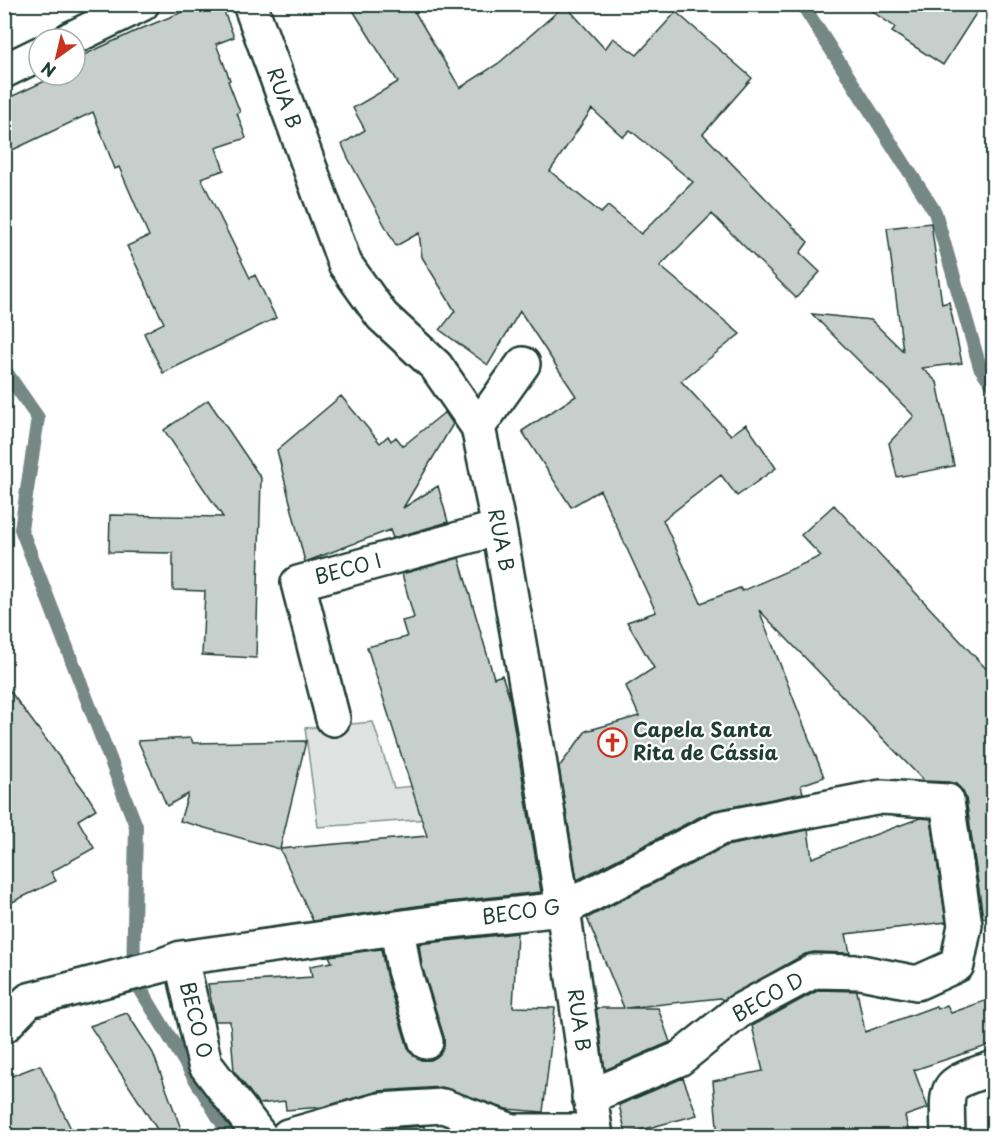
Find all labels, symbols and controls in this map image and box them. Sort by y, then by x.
north arrow [27,27,87,87]
text: N [36,57,60,84]
street label: RUA B [260,63,310,132]
street label: RUA B [481,506,523,574]
street label: BECO I [311,545,384,591]
place label: Capela Santa Rita de Cássia [633,714,778,767]
church icon: Capela Santa Rita de Cássia [596,726,628,758]
street label: BECO G [480,891,562,931]
street label: BECO D [726,964,809,1029]
street label: BECO O [173,978,221,1061]
street label: RUA B [561,987,599,1053]

